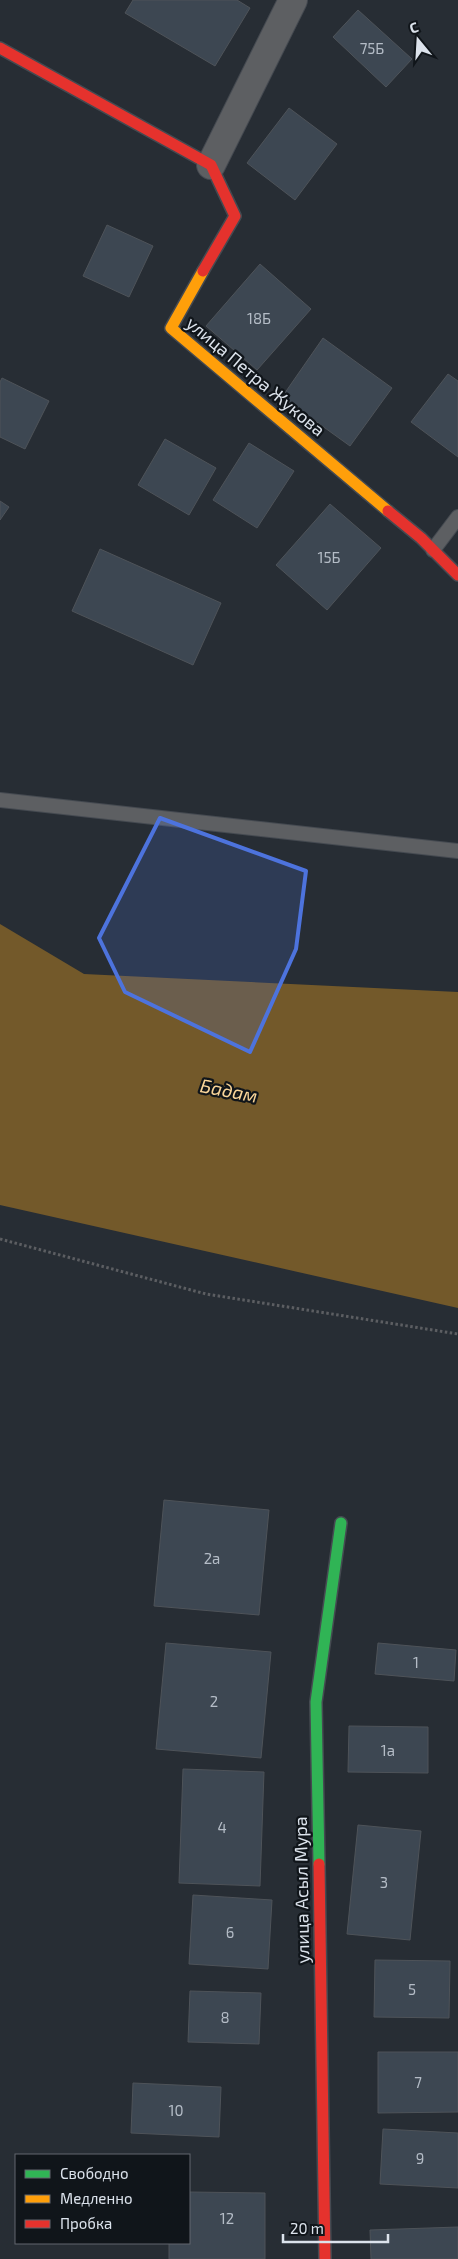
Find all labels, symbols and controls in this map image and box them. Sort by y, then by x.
north arrow [393,15,443,65]
text: С [407,18,420,37]
house number: 75Б [360,39,384,57]
house number: 18Б [247,309,271,327]
street label: улица Петра Жукова [182,312,330,440]
house number: 15Б [318,548,341,566]
water label: Бадам [198,1073,260,1107]
house number: 2а [204,1549,220,1567]
house number: 1 [413,1653,419,1671]
house number: 2 [210,1692,218,1710]
house number: 1а [381,1741,395,1759]
street label: улица Асыл Мура [289,1816,313,1964]
house number: 4 [217,1818,227,1836]
house number: 3 [380,1873,388,1891]
house number: 6 [226,1923,234,1941]
house number: 5 [408,1980,416,1998]
house number: 8 [220,2008,230,2026]
house number: 7 [414,2073,422,2091]
house number: 10 [168,2101,184,2119]
house number: 9 [416,2149,424,2167]
legend [15,2154,190,2244]
text: Свободно [60,2164,129,2182]
text: Медленно [60,2189,133,2207]
house number: 12 [220,2209,234,2227]
scale bar [283,2212,388,2244]
text: Пробка [60,2214,112,2232]
text: 20 m [290,2219,324,2237]

